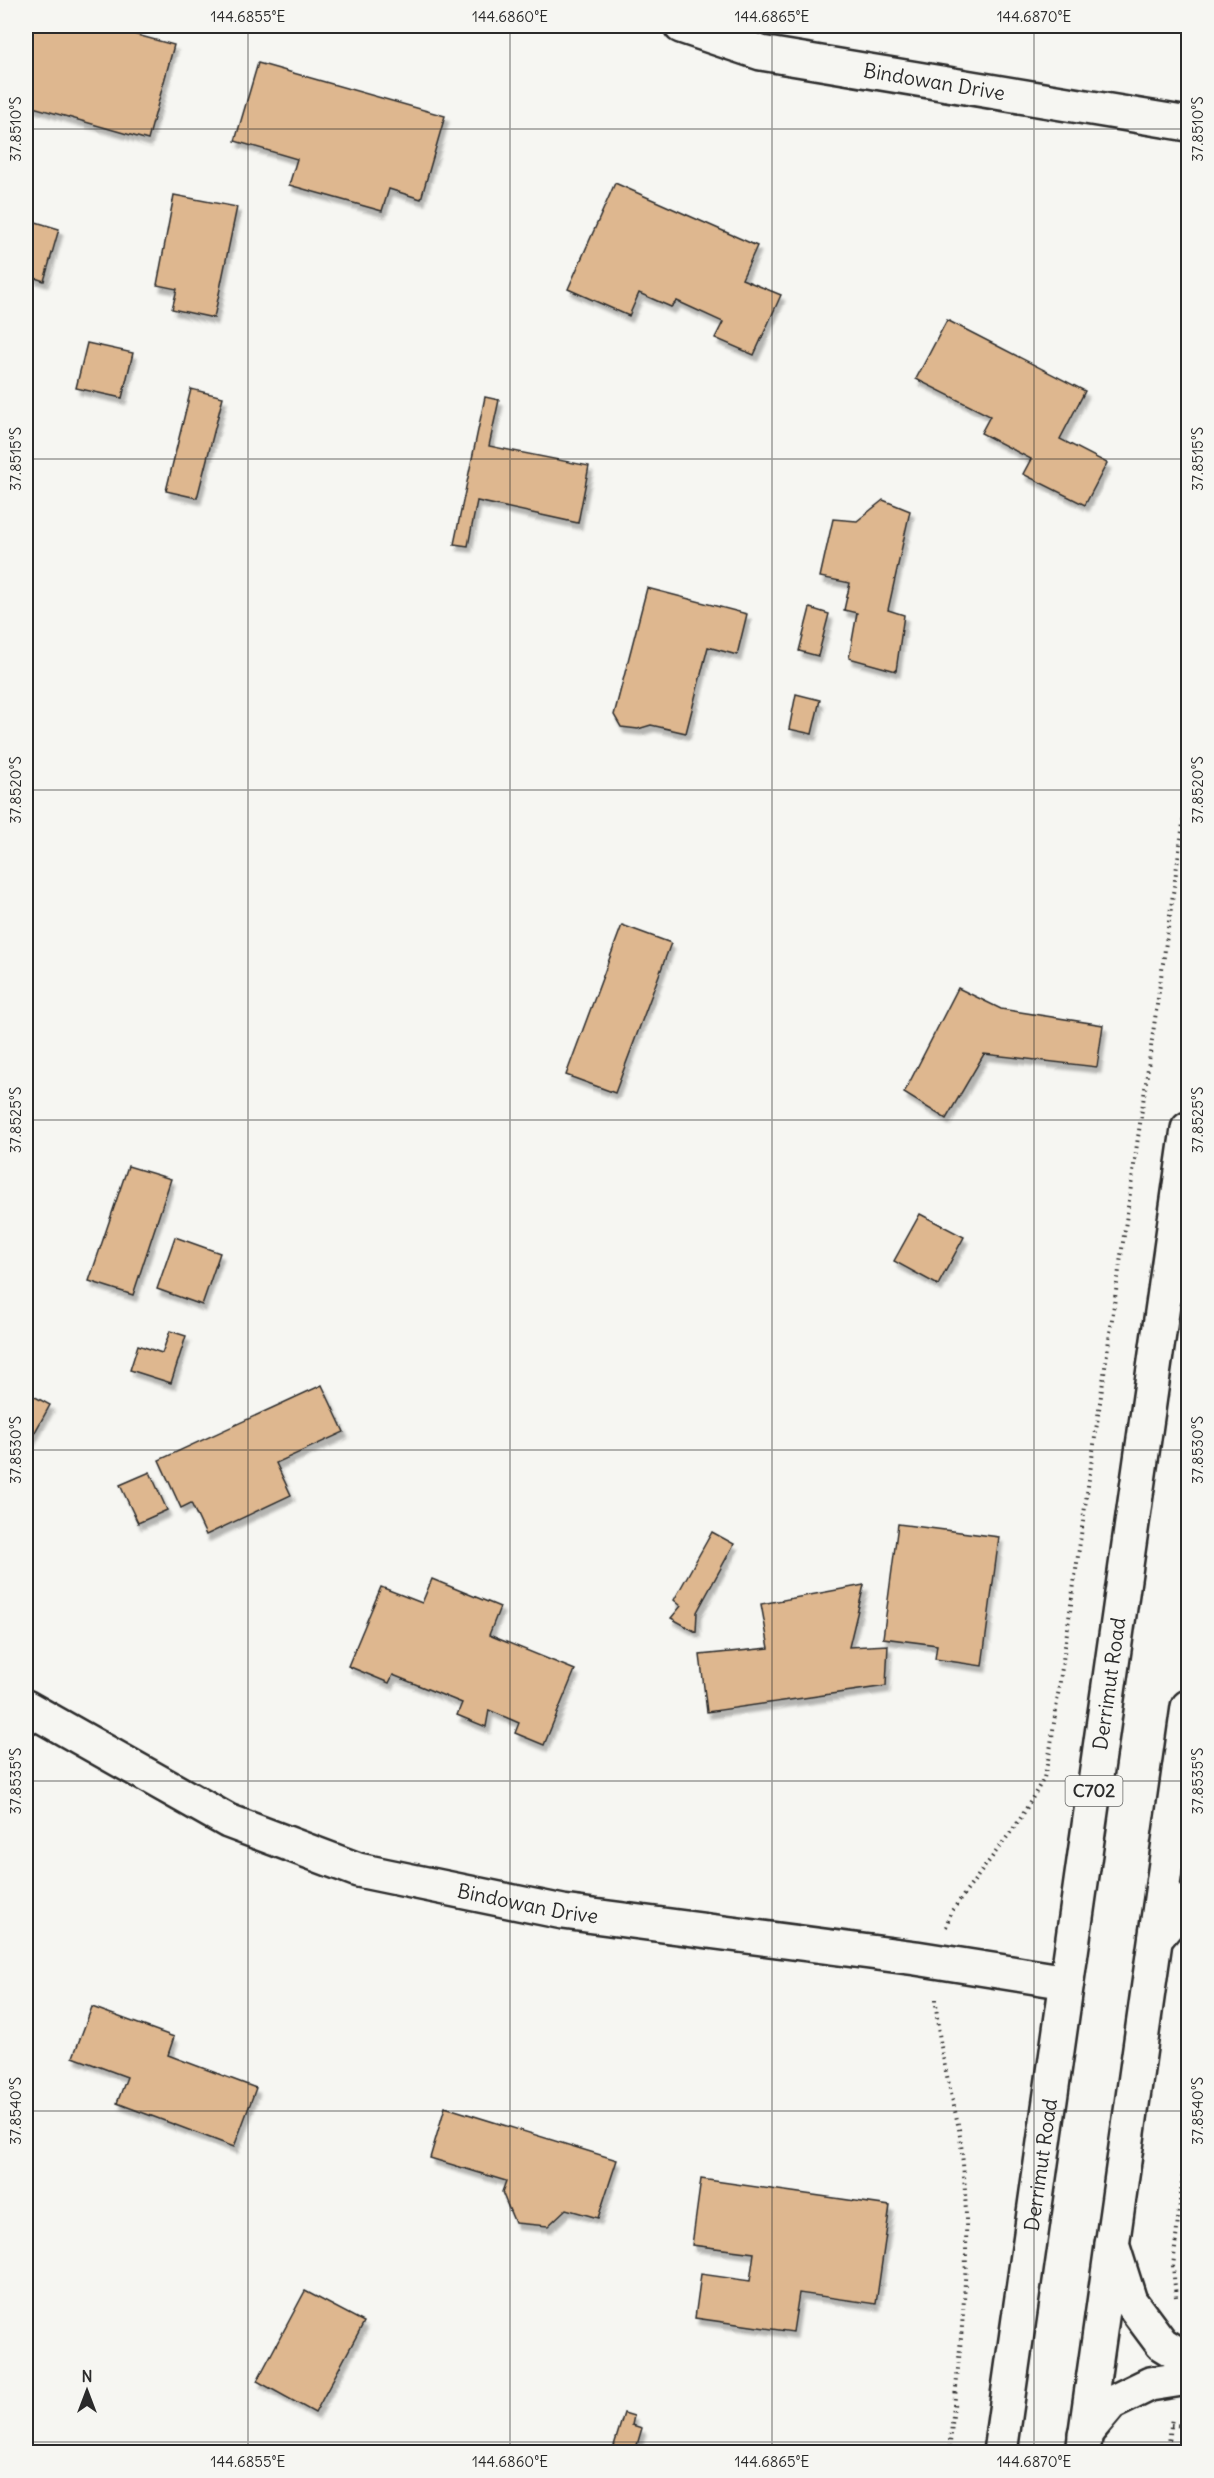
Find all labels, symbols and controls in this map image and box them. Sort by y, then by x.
text: 144.6855°E [211,7,286,26]
text: 144.6860°E [472,7,548,26]
text: 144.6865°E [735,7,810,26]
text: 144.6870°E [997,7,1072,26]
street label: Bindowan Drive [862,57,1007,105]
text: 37.8510°S [6,96,25,162]
text: 37.8510°S [1188,96,1207,162]
text: 37.8515°S [6,427,25,491]
text: 37.8515°S [1188,427,1207,491]
text: 37.8520°S [6,756,25,824]
text: 37.8520°S [1188,756,1207,824]
text: 37.8525°S [6,1087,25,1153]
text: 37.8525°S [1188,1087,1207,1153]
text: 37.8530°S [6,1416,25,1484]
text: 37.8530°S [1188,1416,1207,1484]
street label: Derrimut Road [1087,1616,1130,1751]
text: 37.8535°S [6,1748,25,1814]
text: 37.8535°S [1188,1748,1207,1814]
road number: C702 [1066,1776,1122,1806]
street label: Bindowan Drive [455,1878,600,1928]
text: 37.8540°S [6,2077,25,2145]
text: 37.8540°S [1188,2077,1207,2145]
street label: Derrimut Road [1019,2097,1062,2233]
north arrow [57,2361,117,2421]
text: N [81,2366,93,2386]
text: 144.6855°E [211,2452,286,2471]
text: 144.6860°E [472,2452,548,2471]
text: 144.6865°E [735,2452,810,2471]
text: 144.6870°E [997,2452,1072,2471]

